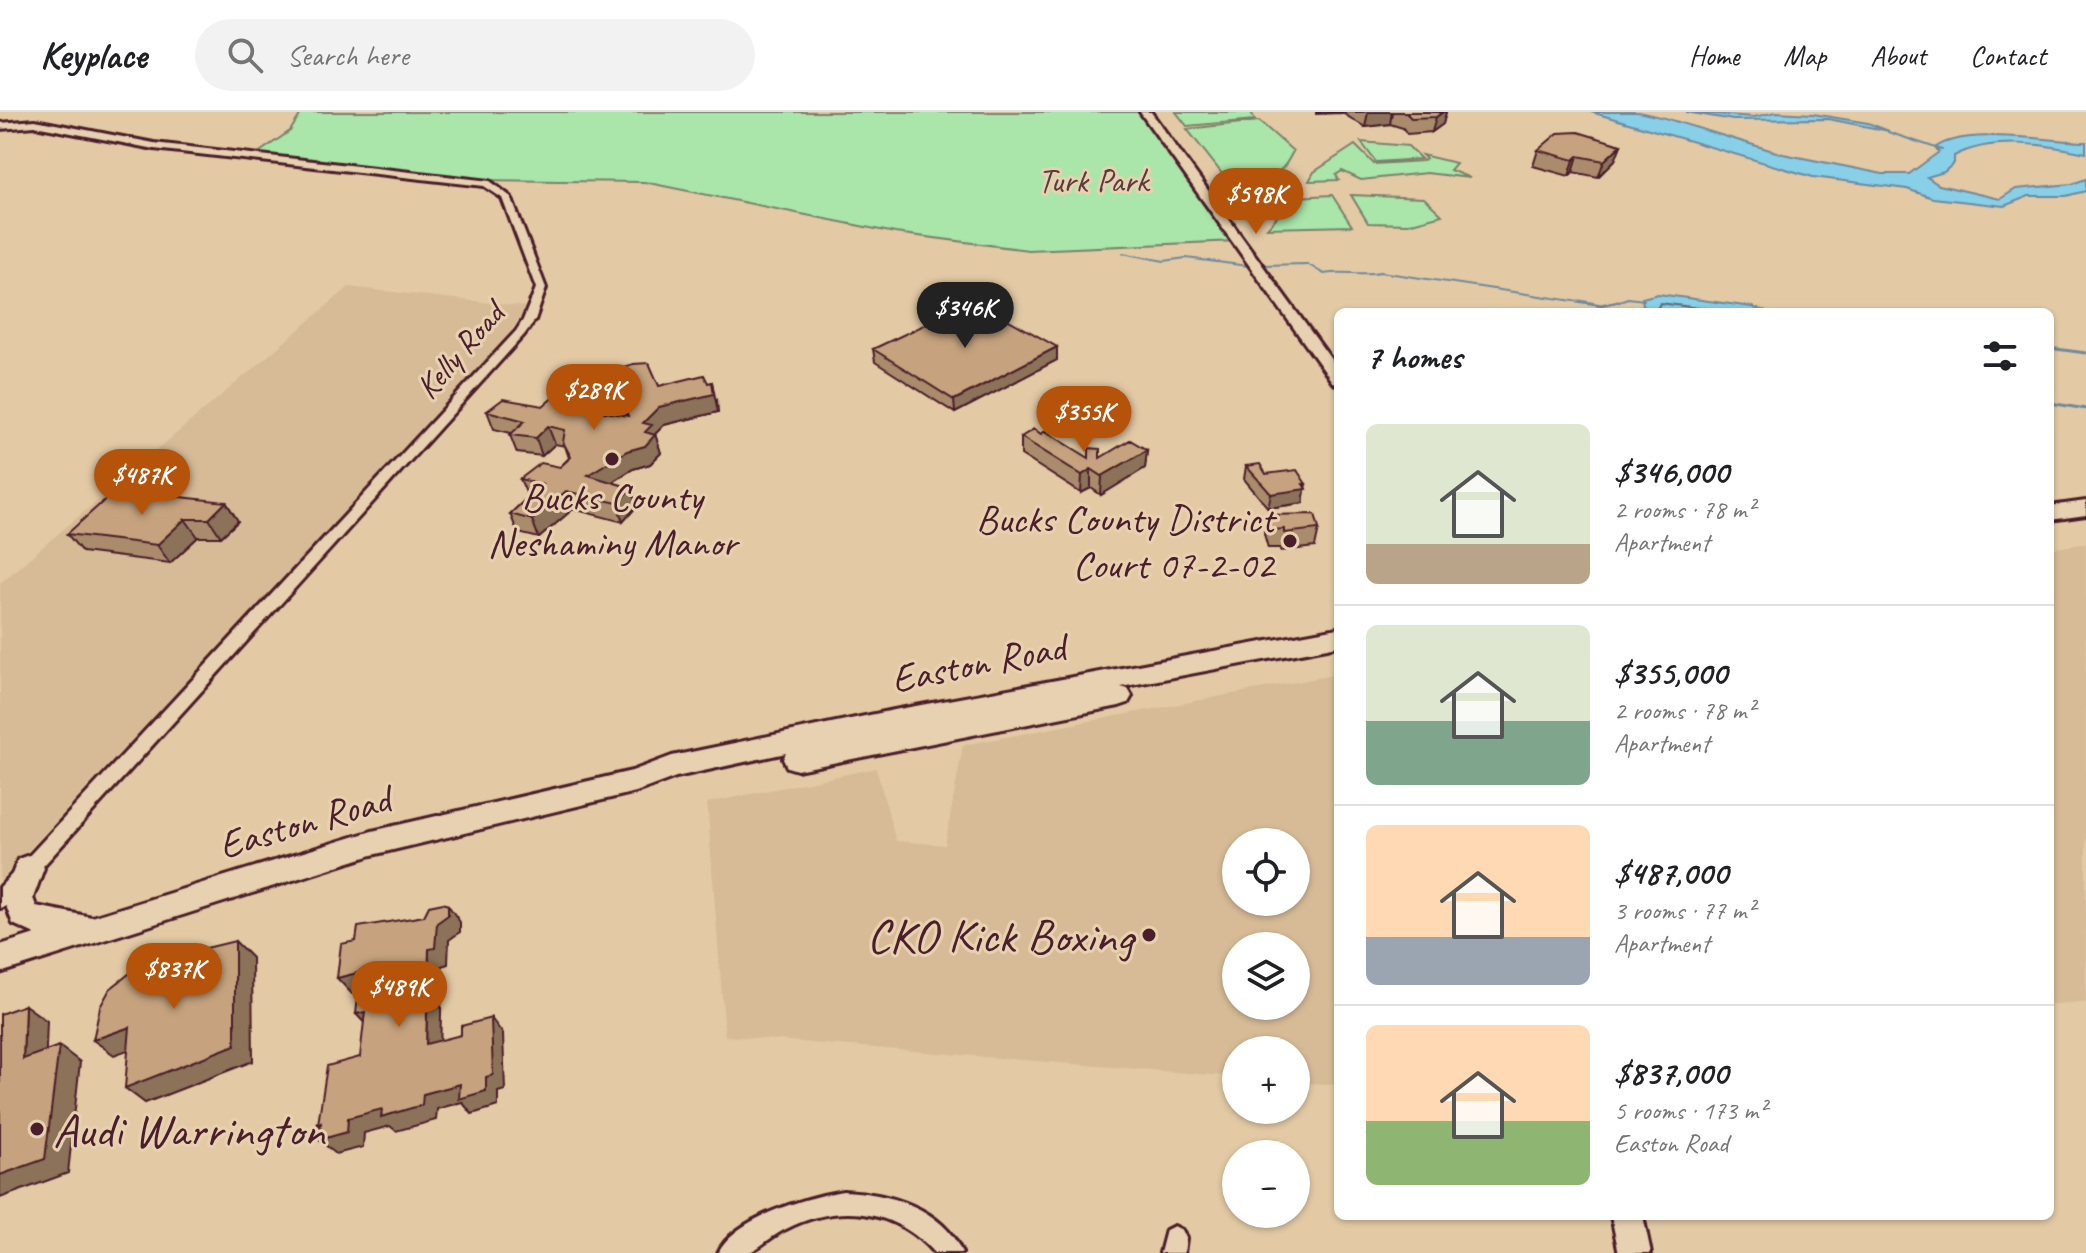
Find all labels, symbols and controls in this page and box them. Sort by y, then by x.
search box [195,19,755,91]
text: Keyplace [40,32,147,79]
icon: search [223,33,267,77]
text: Search here [287,36,409,74]
text: Home [1689,38,1739,73]
text: Map [1783,38,1826,73]
text: About [1870,38,1926,73]
text: Contact [1970,38,2046,73]
park label: Turk Park [1038,159,1151,202]
pin: $598K [1200,168,1312,236]
text: $598K [1226,177,1286,210]
pin: $346K [909,282,1021,350]
street label: Kelly Road [406,290,516,408]
text: $346K [935,291,995,324]
icon: filters [1978,334,2022,378]
text: 7 homes [1366,335,1462,378]
pin: $289K [538,364,650,432]
text: $289K [564,373,624,406]
pin: $355K [1028,386,1140,454]
text: $355K [1054,395,1114,428]
pin: $487K [86,449,198,517]
marker: Bucks County Neshaminy Manor [603,450,621,468]
text: $346,000 [1614,450,1729,493]
icon: home [1430,456,1526,552]
text: $487K [112,458,172,491]
place label: Bucks County Neshaminy Manor [487,472,740,568]
text: 2 rooms · 78 m² [1614,493,1755,526]
place label: Bucks County District Court 07-2-02 [976,494,1278,590]
text: Apartment [1614,526,1710,559]
marker: Bucks County District Court 07-2-02 [1281,532,1299,550]
street label: Easton Road [887,620,1075,704]
text: $355,000 [1614,651,1727,694]
icon: home [1430,657,1526,753]
text: 2 rooms · 78 m² [1614,694,1755,727]
text: Apartment [1614,727,1710,760]
street label: Easton Road [213,772,402,870]
map controls [1222,828,1310,1228]
button: locate [1222,828,1310,916]
text: $487,000 [1614,851,1728,894]
icon: home [1430,857,1526,953]
text: 3 rooms · 77 m² [1614,894,1755,927]
place label: CKO Kick Boxing [867,906,1137,966]
marker: CKO Kick Boxing [1140,926,1158,944]
text: Apartment [1614,927,1710,960]
button: layers [1222,932,1310,1020]
pin: $837K [118,943,230,1011]
text: $837K [144,952,204,985]
pin: $489K [343,961,455,1029]
text: $489K [369,970,429,1003]
button: + [1222,1036,1310,1124]
text: $837,000 [1614,1051,1728,1094]
icon: home [1430,1057,1526,1153]
text: 5 rooms · 173 m² [1614,1094,1766,1127]
place label: Audi Warrington [53,1100,326,1160]
marker: Audi Warrington [28,1120,46,1138]
text: Easton Road [1614,1127,1728,1160]
button: − [1222,1140,1310,1228]

